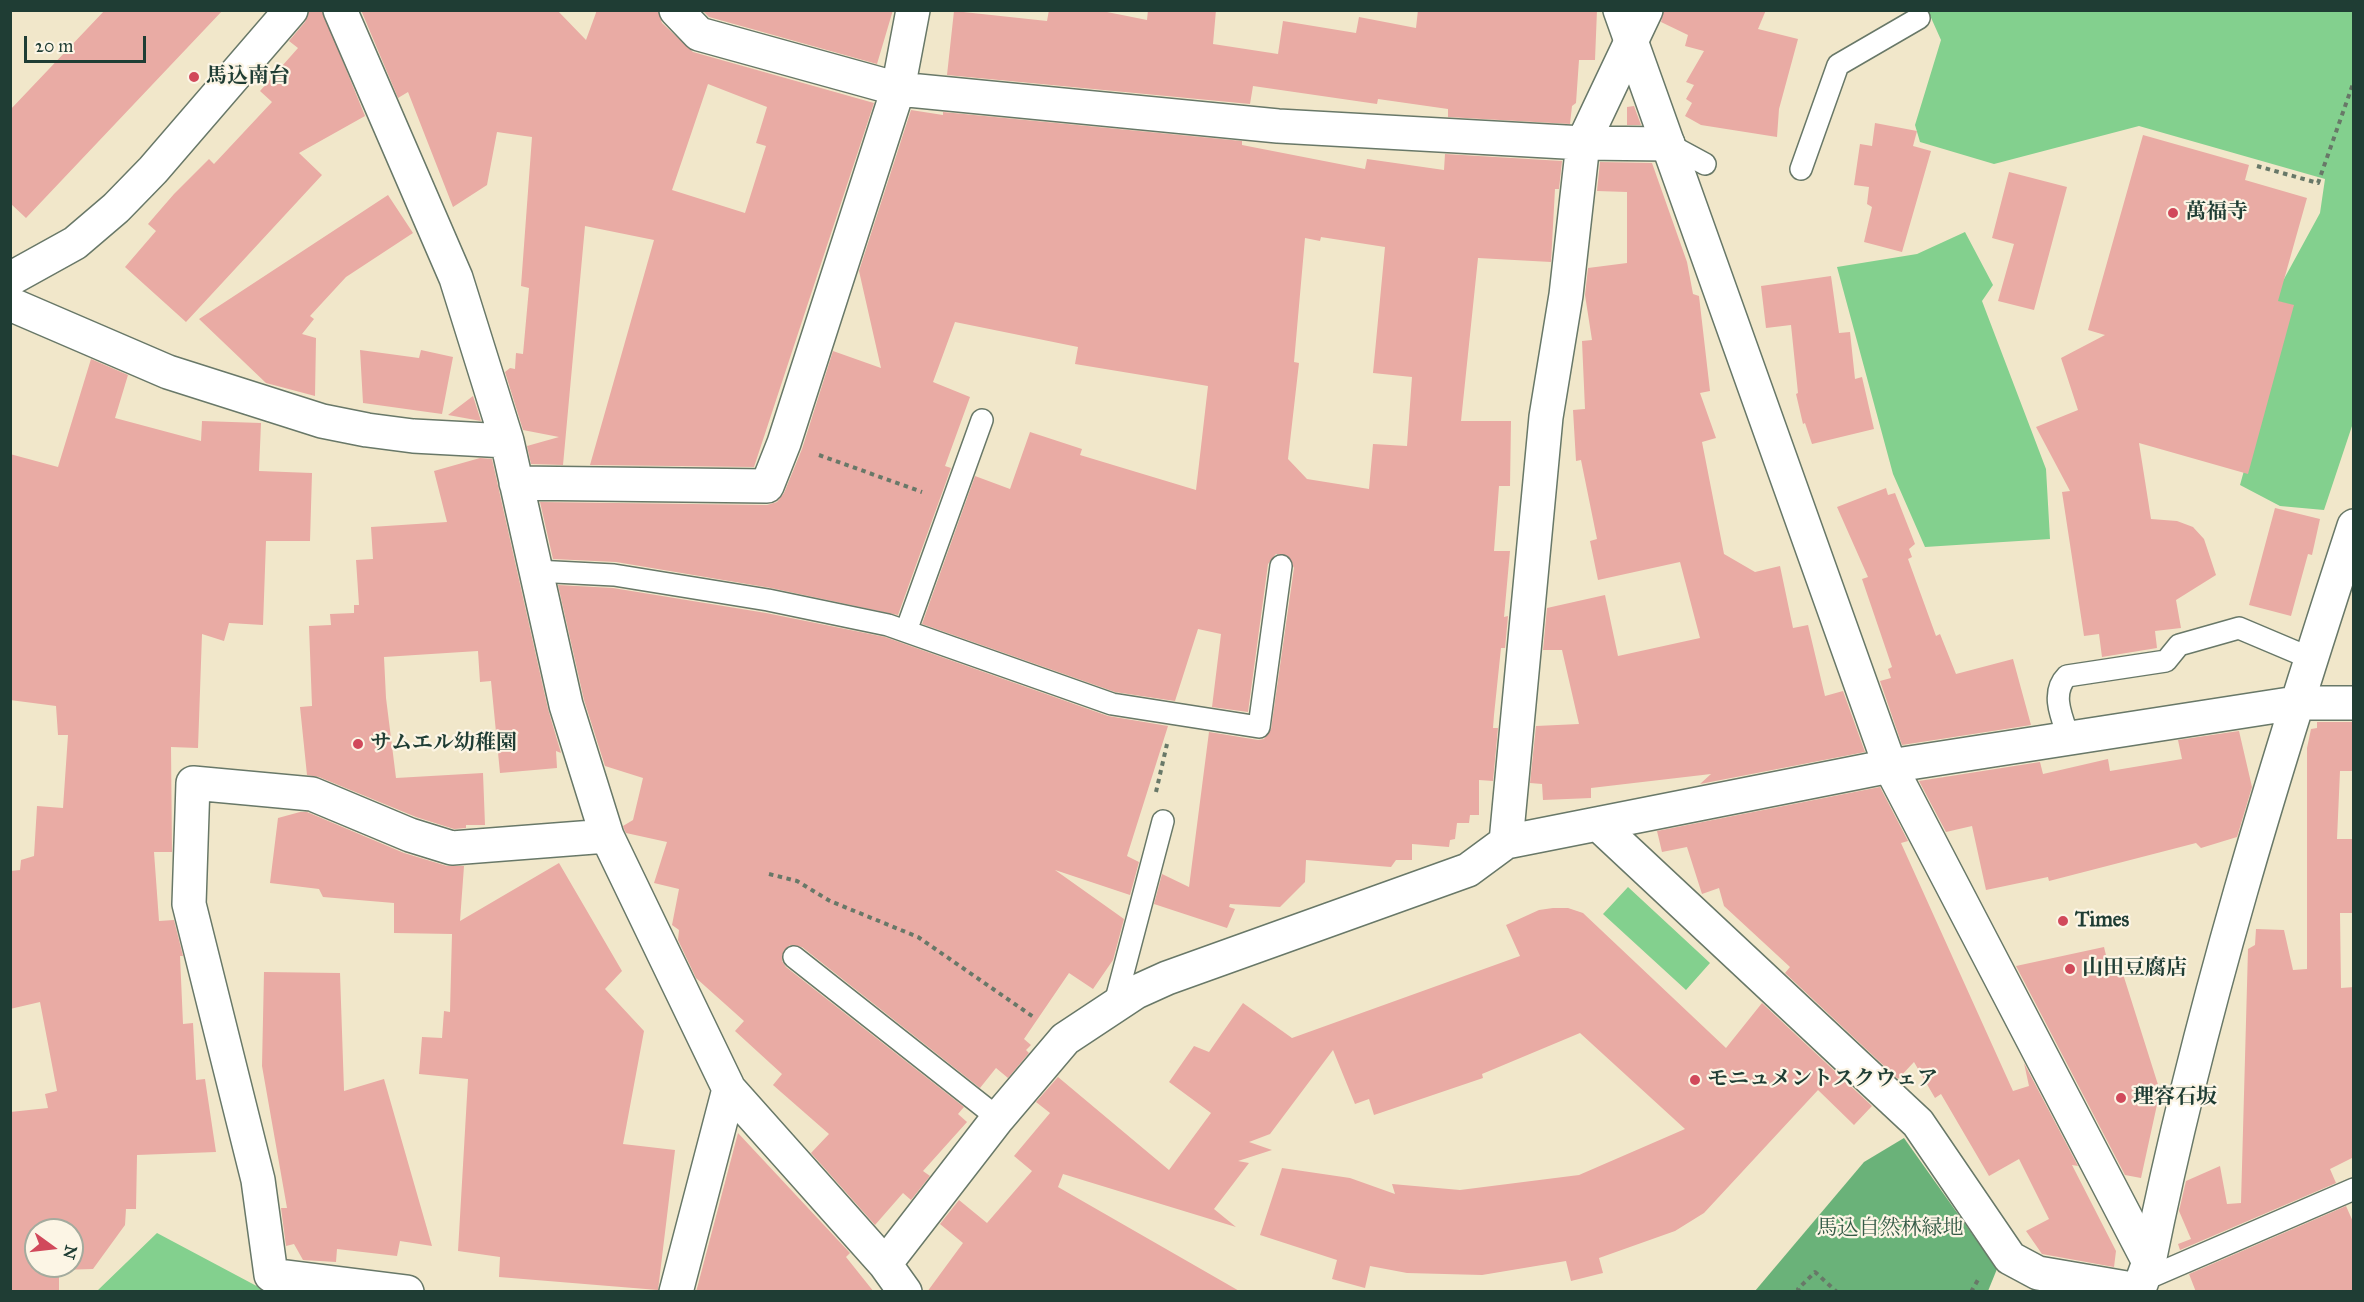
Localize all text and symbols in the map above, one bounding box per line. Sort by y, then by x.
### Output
scale bar [27,24,148,62]
text: 20 m [35,35,73,57]
place label: 馬込南台 [206,64,290,90]
marker: 馬込南台 [187,70,201,84]
place label: 萬福寺 [2185,200,2248,226]
marker: 萬福寺 [2166,206,2180,220]
place label: サムエル幼稚園 [370,731,517,757]
marker: サムエル幼稚園 [351,737,365,751]
place label: Times [2075,908,2129,934]
marker: Times [2056,914,2070,928]
place label: 山田豆腐店 [2082,956,2187,982]
marker: 山田豆腐店 [2063,962,2077,976]
place label: モニュメントスクウェア [1707,1067,1938,1093]
marker: モニュメントスクウェア [1688,1073,1702,1087]
place label: 理容石坂 [2133,1085,2217,1111]
marker: 理容石坂 [2114,1091,2128,1105]
park label: 馬込自然林緑地 [1817,1216,1963,1242]
north arrow [24,1218,84,1278]
text: N [59,1243,81,1261]

